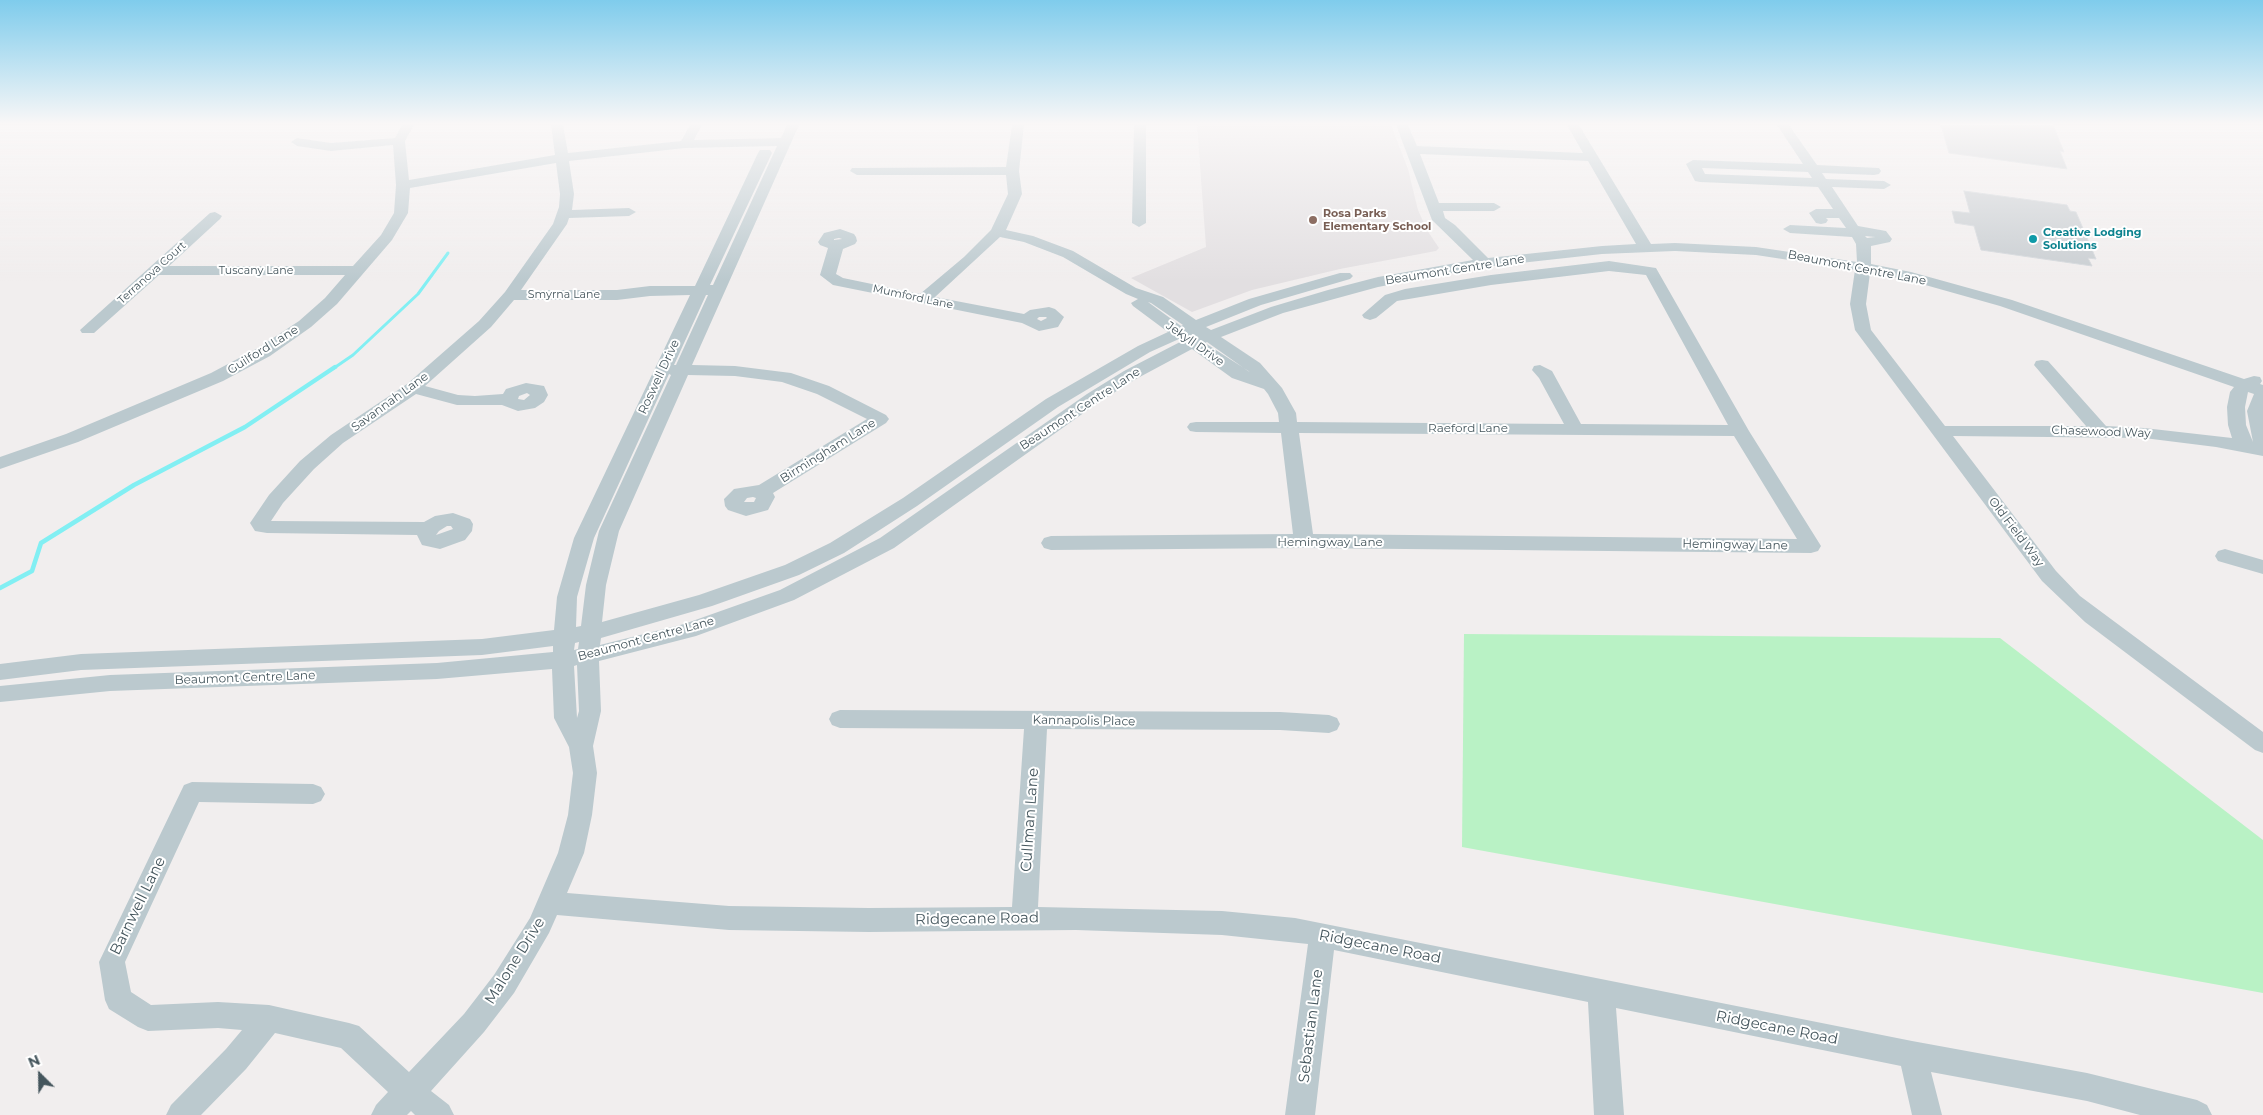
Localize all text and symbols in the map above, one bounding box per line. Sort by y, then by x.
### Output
place label: Rosa Parks Elementary School [1323,207,1431,233]
marker: Rosa Parks Elementary School [1307,214,1319,226]
place label: Creative Lodging Solutions [2043,226,2142,252]
marker: Creative Lodging Solutions [2027,233,2039,245]
street label: Terranova Court [115,239,189,307]
street label: Beaumont Centre Lane [1787,248,1927,288]
street label: Beaumont Centre Lane [1384,252,1526,288]
street label: Tuscany Lane [219,264,293,278]
street label: Mumford Lane [872,282,954,312]
street label: Smyrna Lane [528,288,600,302]
street label: Jekyll Drive [1163,319,1227,369]
street label: Guilford Lane [225,323,301,377]
street label: Roswell Drive [635,337,683,417]
street label: Beaumont Centre Lane [1017,365,1143,453]
street label: Savannah Lane [349,369,431,435]
street label: Birmingham Lane [778,416,878,486]
street label: Raeford Lane [1428,421,1508,435]
street label: Chasewood Way [2051,423,2151,441]
street label: Old Field Way [1985,494,2047,570]
street label: Hemingway Lane [1277,535,1383,549]
street label: Hemingway Lane [1682,537,1788,553]
street label: Beaumont Centre Lane [576,614,716,664]
street label: Beaumont Centre Lane [174,668,316,688]
street label: Kannapolis Place [1033,713,1135,729]
street label: Cullman Lane [1017,767,1043,873]
street label: Barnwell Lane [106,854,170,958]
street label: Ridgecane Road [915,909,1039,929]
street label: Malone Drive [481,914,549,1008]
street label: Ridgecane Road [1317,926,1443,968]
street label: Sebastian Lane [1295,968,1327,1084]
street label: Ridgecane Road [1714,1007,1840,1049]
north arrow [15,1050,65,1100]
text: N [25,1051,43,1072]

